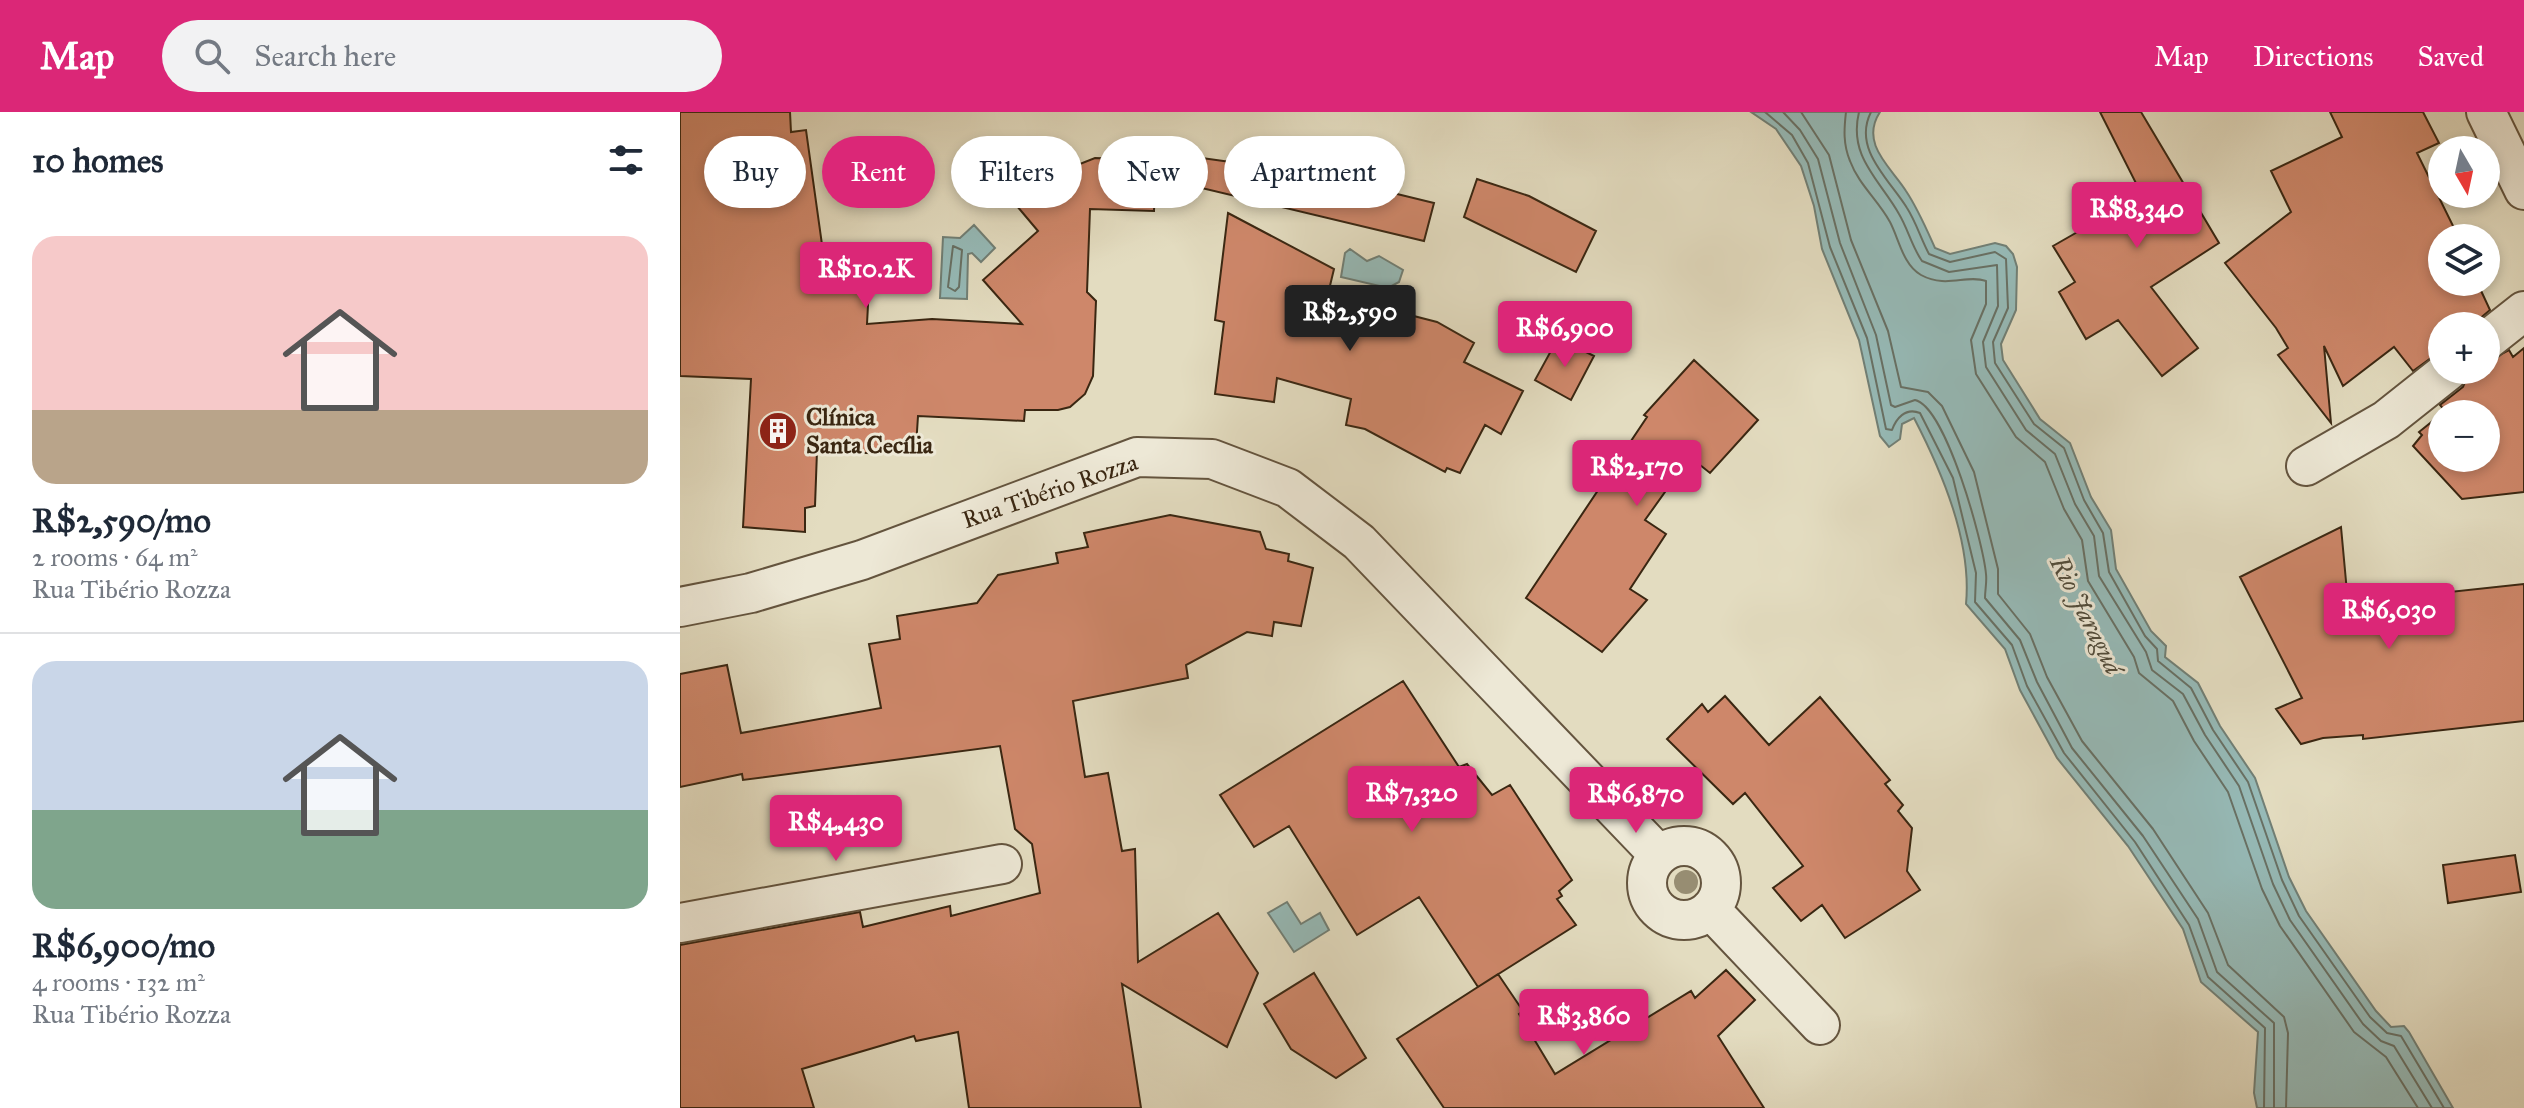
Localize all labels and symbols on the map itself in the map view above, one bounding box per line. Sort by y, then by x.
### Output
north arrow [2428,136,2500,208]
pin: R$8,340 [2063,182,2211,250]
pin: R$10.2K [792,242,940,310]
pin: R$2,590 [1276,285,1424,353]
pin: R$6,900 [1491,301,1639,369]
place label: Clínica Santa Cecília [806,402,934,460]
building icon: Clínica Santa Cecília [757,410,799,452]
pin: R$2,170 [1563,440,1711,508]
street label: Rua Tibério Rozza [958,447,1142,535]
water label: Rio Jaraguá [2043,550,2132,683]
pin: R$6,030 [2315,583,2463,651]
pin: R$7,320 [1338,766,1486,834]
pin: R$6,870 [1562,767,1710,835]
pin: R$4,430 [762,795,910,863]
pin: R$3,860 [1510,989,1658,1057]

